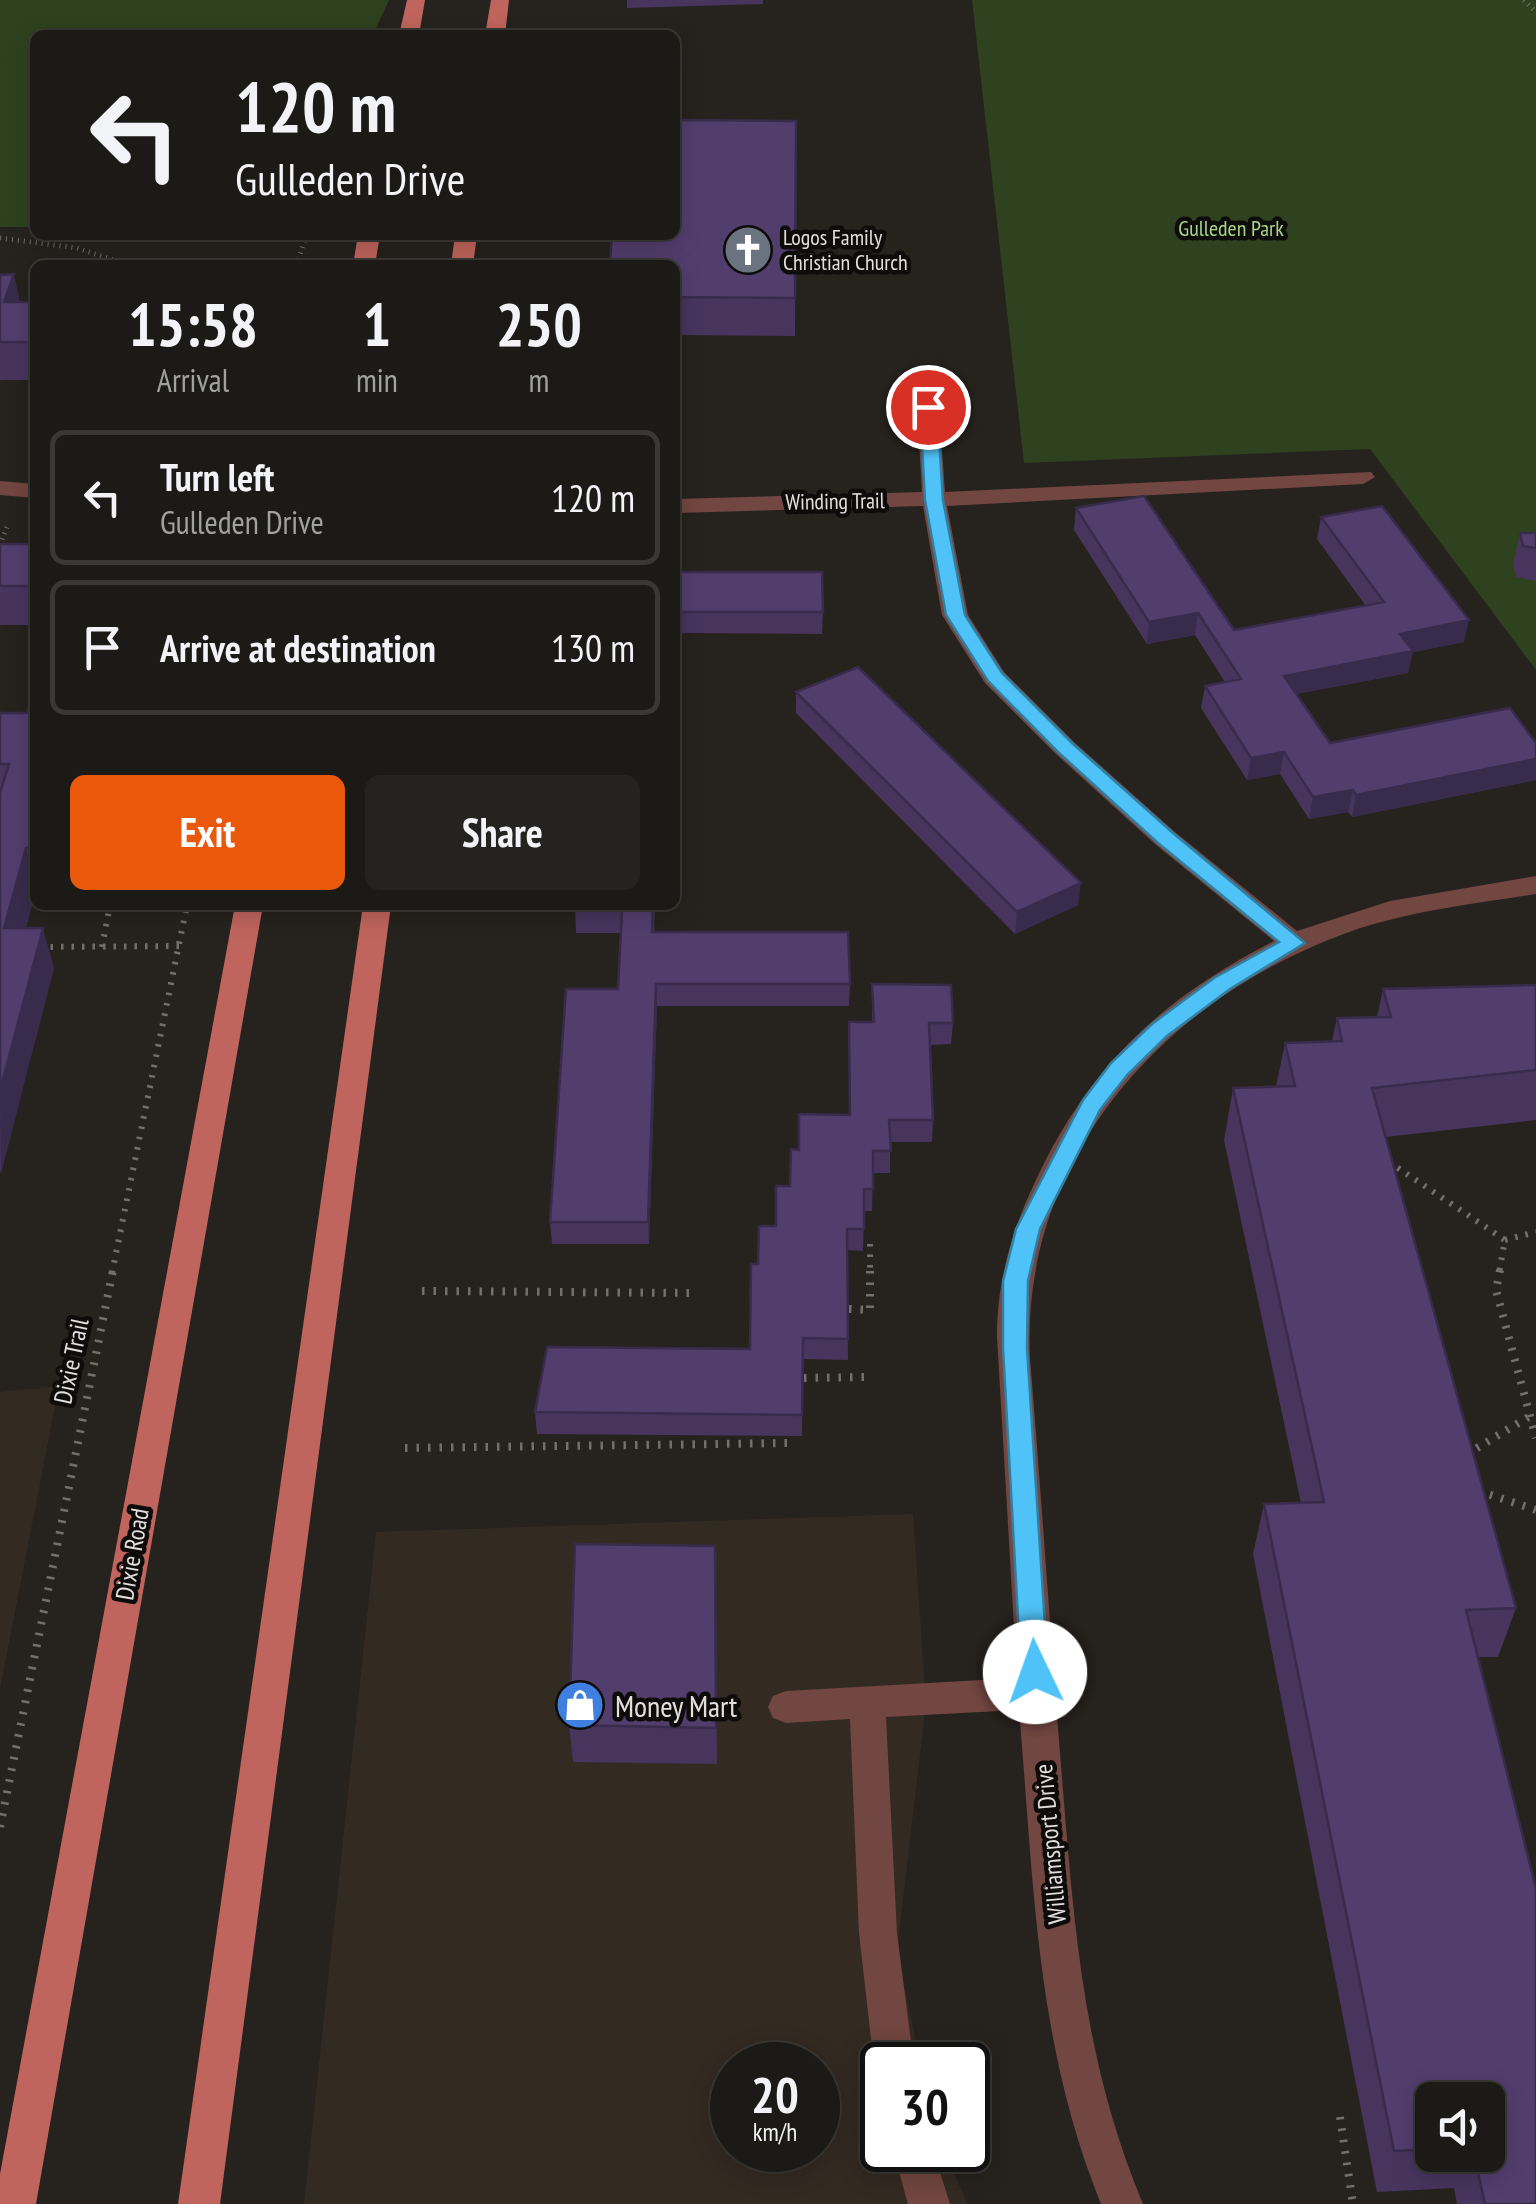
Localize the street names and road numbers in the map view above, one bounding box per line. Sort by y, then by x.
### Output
street label: Winding Trail [785,486,886,516]
street label: Dixie Trail [46,1315,96,1407]
street label: Dixie Road [108,1506,156,1602]
street label: Williamsport Drive [1027,1763,1073,1925]

